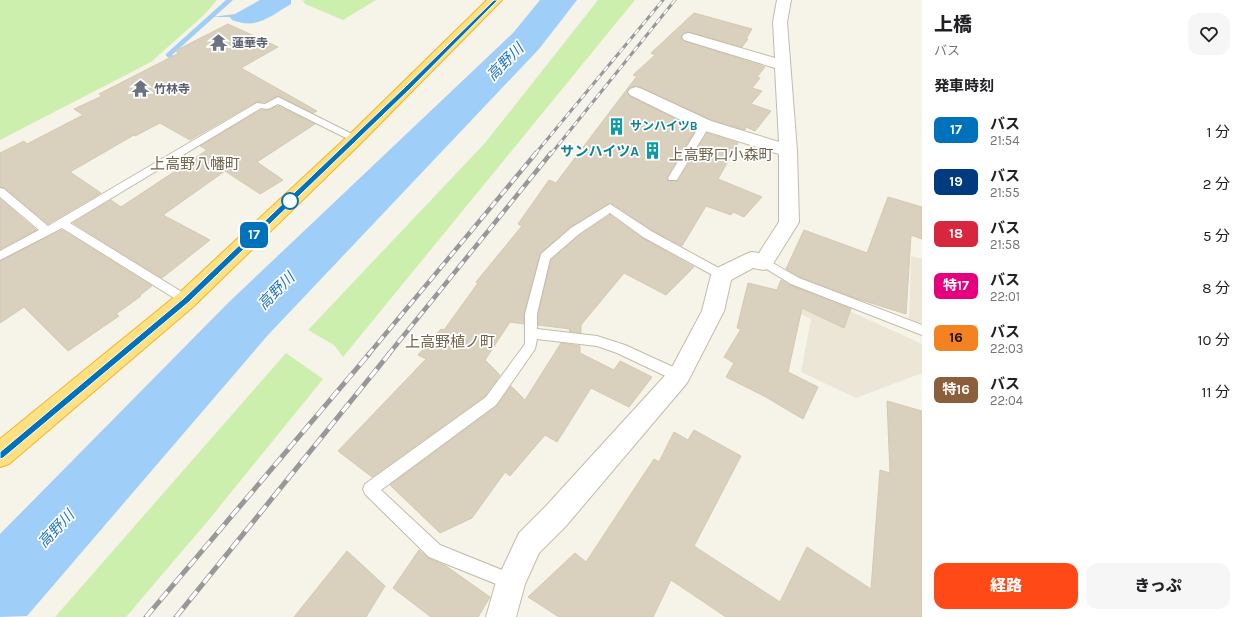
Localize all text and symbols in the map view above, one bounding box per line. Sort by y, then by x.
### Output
button: heart [1188,13,1230,55]
text: 上橋 [934,14,972,36]
temple icon: 蓮華寺 [209,33,229,53]
place label: 蓮華寺 [232,36,268,50]
water label: 高野川 [483,38,529,84]
text: バス [934,43,960,58]
text: 発車時刻 [934,77,994,95]
temple icon: 竹林寺 [131,79,151,99]
place label: 竹林寺 [154,82,190,96]
text: バス [990,115,1020,133]
building icon: サンハイツB [607,116,627,136]
place label: サンハイツB [630,119,698,133]
text: 17 [950,121,962,138]
text: 1 分 [1206,123,1230,141]
text: 21:54 [990,133,1019,148]
building icon: サンハイツA [642,141,662,161]
place label: サンハイツA [561,143,639,160]
district label: 上高野口小森町 [668,146,774,164]
district label: 上高野八幡町 [150,155,240,173]
text: バス [990,167,1020,185]
text: 19 [949,173,963,190]
text: 2 分 [1203,175,1230,193]
text: 21:55 [990,185,1020,200]
unlabelled marker [281,192,299,210]
text: バス [990,219,1020,237]
line badge: 17 [236,222,272,248]
text: 18 [949,225,963,242]
text: 17 [248,226,260,243]
text: 5 分 [1203,227,1230,245]
text: 21:58 [990,237,1020,252]
water label: 高野川 [254,267,300,313]
text: バス [990,271,1020,289]
text: 特17 [943,277,969,294]
text: 8 分 [1202,279,1230,297]
text: 22:01 [990,289,1020,304]
text: バス [990,323,1020,341]
text: 16 [949,329,963,346]
text: 10 分 [1198,331,1230,349]
district label: 上高野植ノ町 [405,333,495,351]
text: 22:03 [990,341,1023,356]
text: バス [990,375,1020,393]
text: 特16 [942,381,970,398]
text: 11 分 [1202,383,1230,401]
text: 22:04 [990,393,1023,408]
water label: 高野川 [34,505,79,552]
button: 経路 [934,563,1078,609]
button: きっぷ [1086,563,1230,609]

